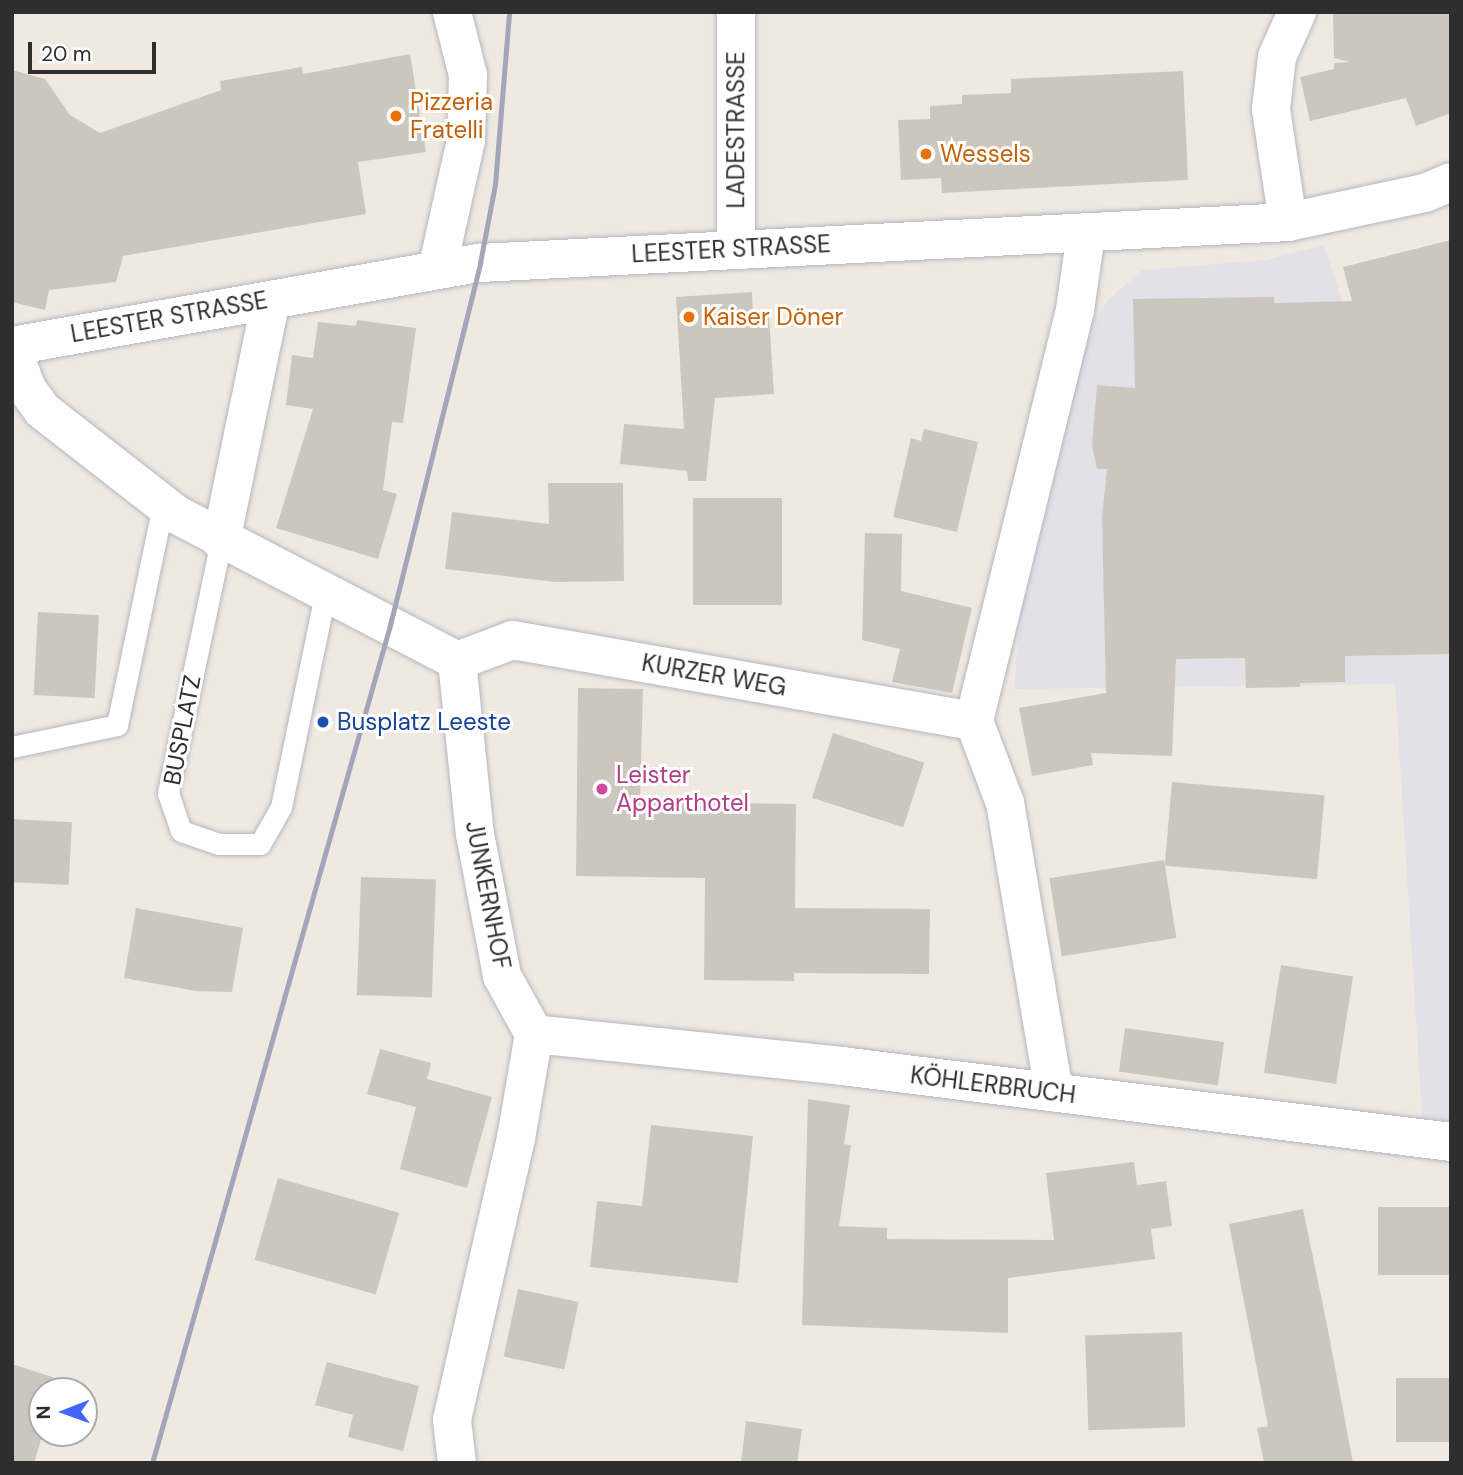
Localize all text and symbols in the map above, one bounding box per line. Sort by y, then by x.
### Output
scale bar [32,28,159,72]
text: 20 m [41,40,92,68]
street label: LADESTRASSE [722,51,750,209]
place label: Pizzeria Fratelli [410,88,493,144]
marker: Pizzeria Fratelli [388,108,404,124]
place label: Wessels [940,140,1031,168]
marker: Wessels [918,146,934,162]
street label: LEESTER STRASSE [631,229,831,269]
street label: LEESTER STRASSE [68,285,270,349]
place label: Kaiser Döner [703,303,843,331]
marker: Kaiser Döner [681,309,697,325]
street label: KURZER WEG [640,648,788,702]
street label: BUSPLATZ [157,673,207,787]
place label: Busplatz Leeste [337,708,511,736]
marker: Busplatz Leeste [315,714,331,730]
place label: Leister Apparthotel [616,761,749,817]
marker: Leister Apparthotel [594,781,610,797]
street label: JUNKERNHOF [460,818,516,972]
street label: KÖHLERBRUCH [909,1061,1077,1109]
north arrow [28,1377,98,1447]
text: N [31,1405,56,1419]

